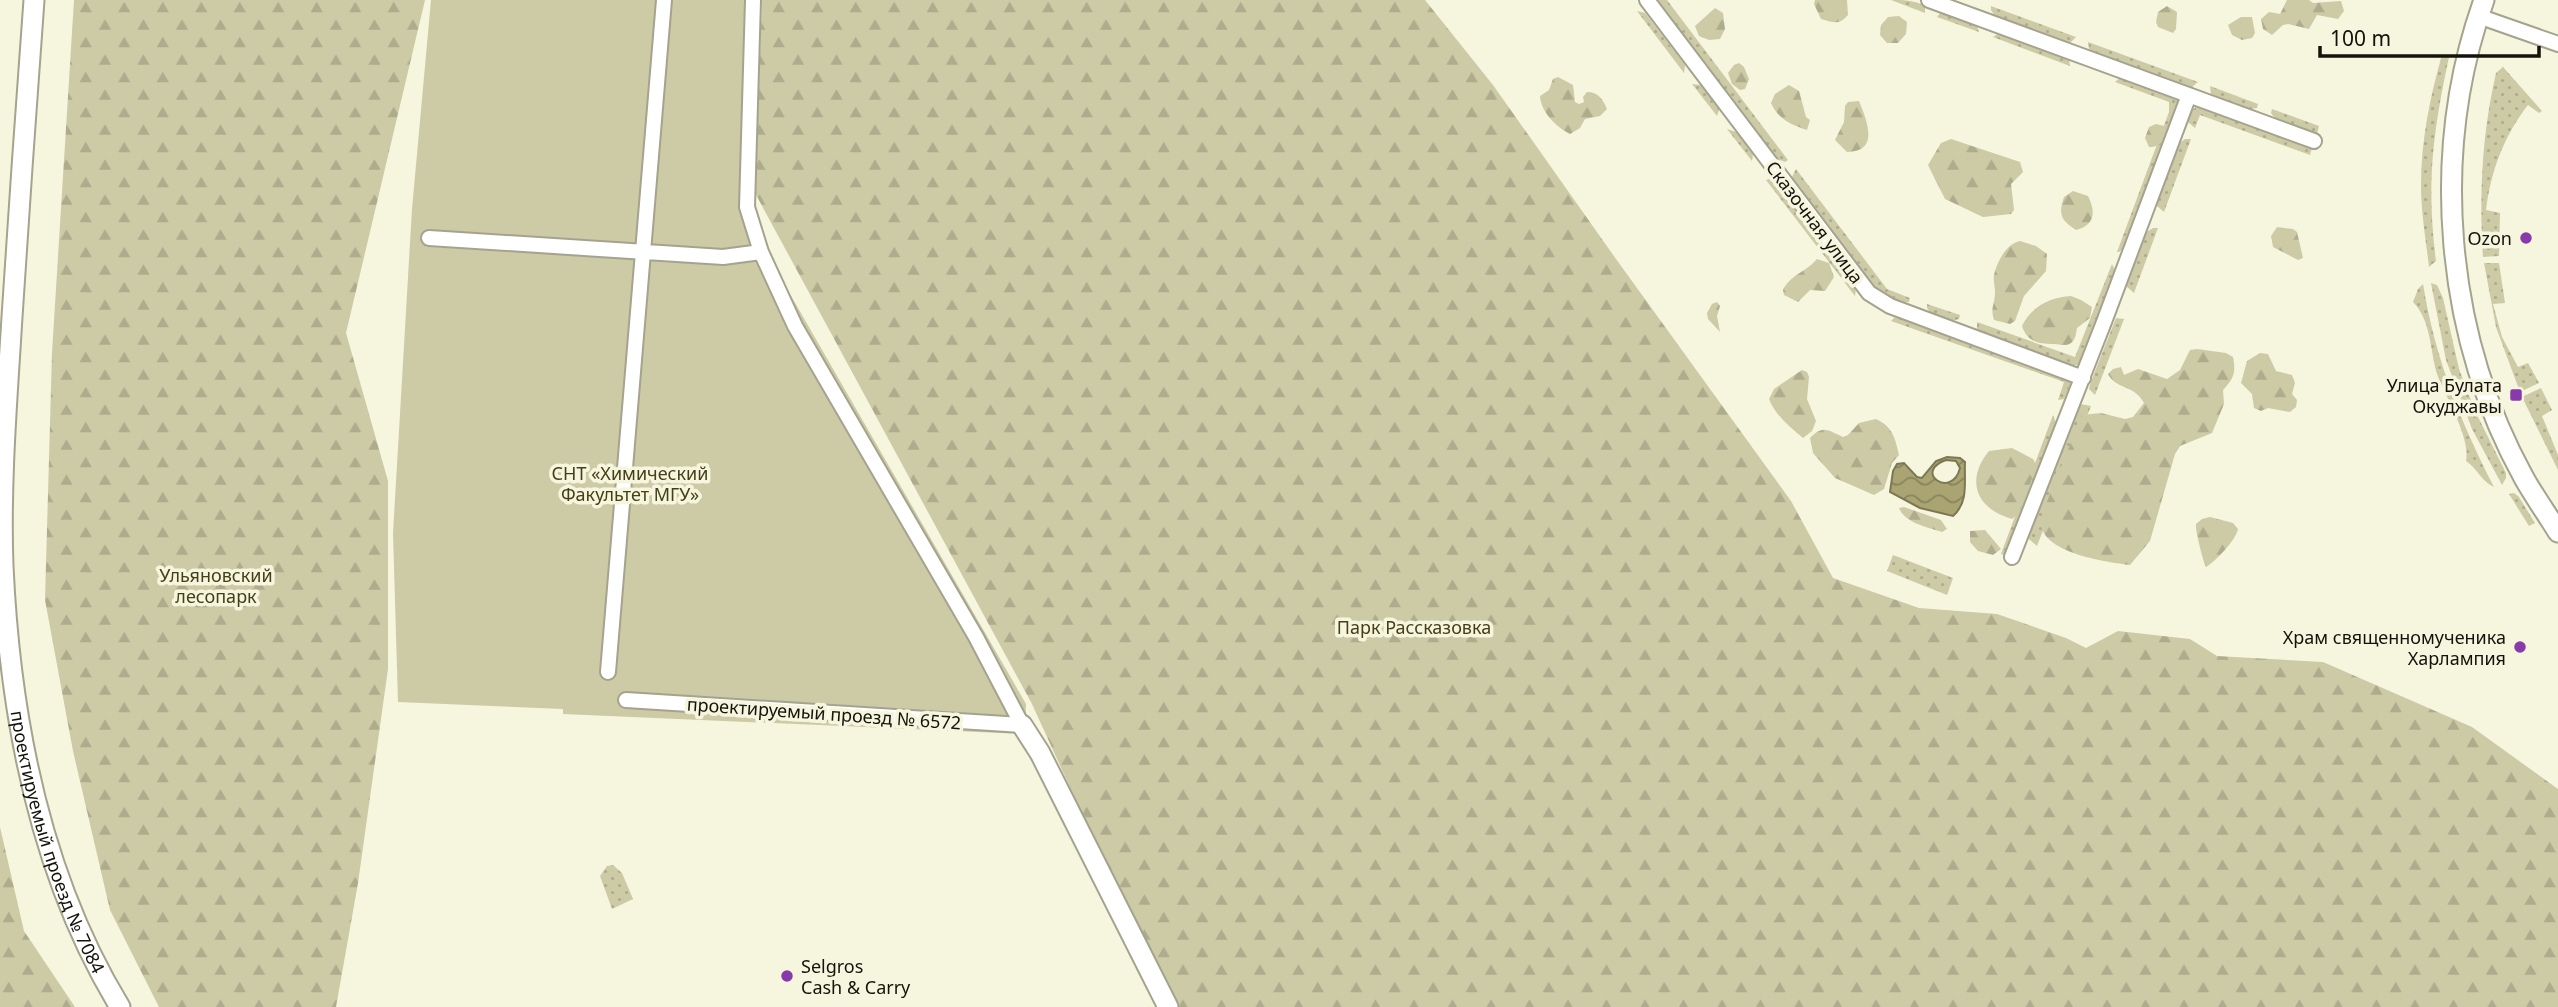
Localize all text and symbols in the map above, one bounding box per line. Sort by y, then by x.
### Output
scale bar [2320,14,2539,58]
text: 100 m [2330,24,2391,52]
street label: Сказочная улица [1761,156,1869,288]
place label: Ozon [2467,226,2512,250]
marker: Ozon [2518,230,2534,246]
place label: Улица Булата Окуджавы [2386,373,2502,418]
marker: Улица Булата Окуджавы [2508,387,2524,403]
park label: СНТ «Химический Факультет МГУ» [552,461,708,506]
park label: Ульяновский лесопарк [159,563,273,608]
park label: Парк Рассказовка [1337,615,1491,639]
place label: Храм священномученика Харлампия [2283,625,2506,670]
marker: Храм священномученика Харлампия [2512,639,2528,655]
street label: проектируемый проезд № 6572 [686,691,962,735]
street label: проектируемый проезд № 7084 [5,709,111,977]
place label: Selgros Cash & Carry [801,954,911,999]
marker: Selgros Cash & Carry [779,968,795,984]

